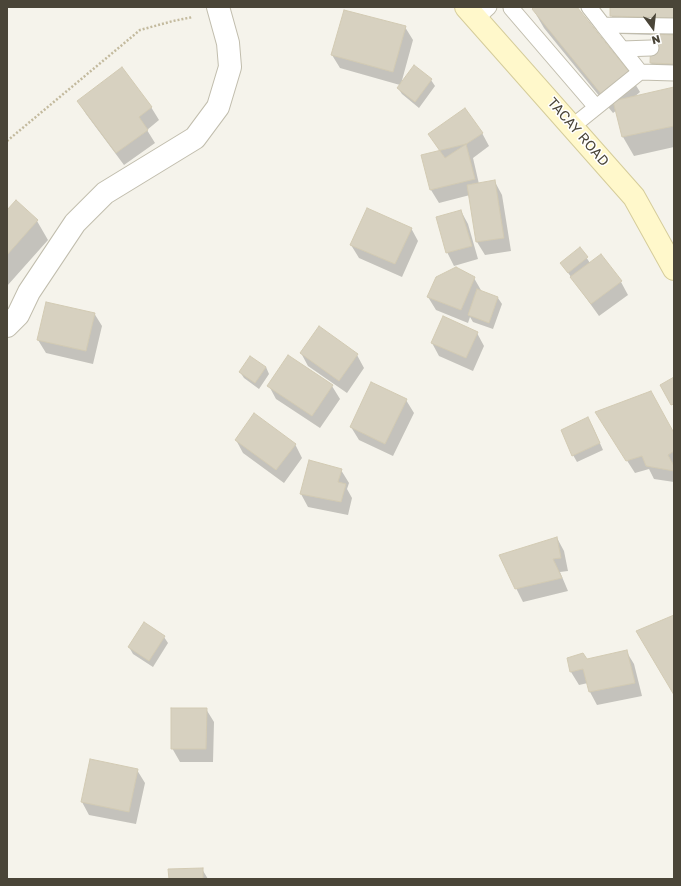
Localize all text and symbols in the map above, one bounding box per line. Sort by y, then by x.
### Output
north arrow [633,8,673,48]
text: N [651,33,662,47]
street label: TACAY ROAD [544,94,612,170]

